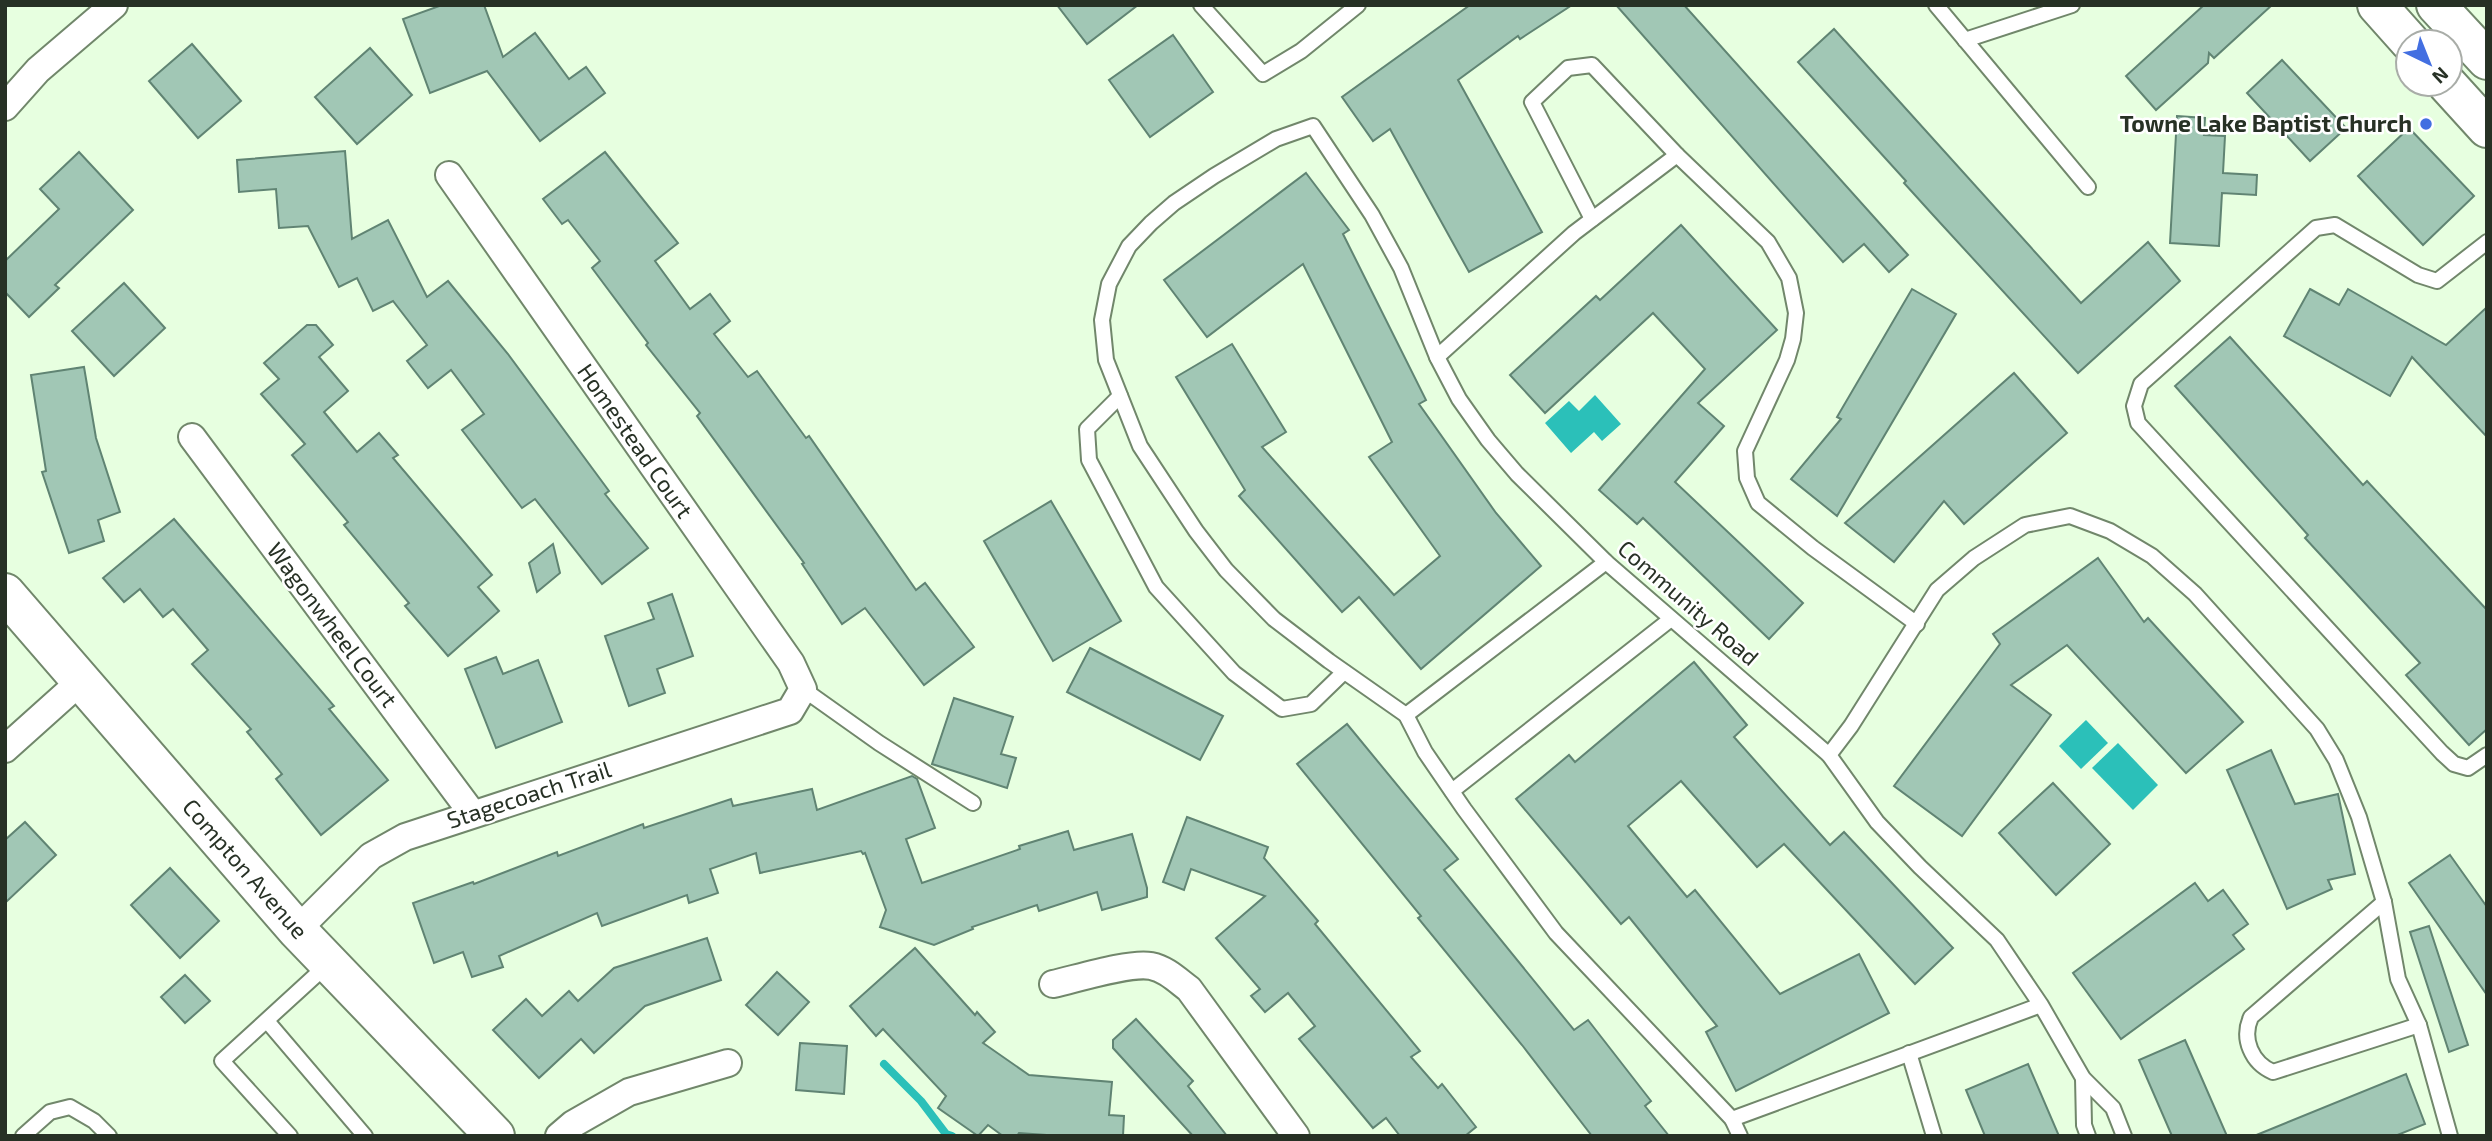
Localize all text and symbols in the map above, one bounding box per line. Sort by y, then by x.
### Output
north arrow [2394,28,2464,98]
text: N [2428,63,2454,89]
place label: Towne Lake Baptist Church [2120,109,2412,137]
marker: Towne Lake Baptist Church [2418,116,2434,132]
street label: Homestead Court [572,358,700,523]
street label: Community Road [1613,534,1765,671]
street label: Wagonwheel Court [262,537,404,712]
street label: Stagecoach Trail [443,754,614,834]
street label: Compton Avenue [177,793,314,944]

